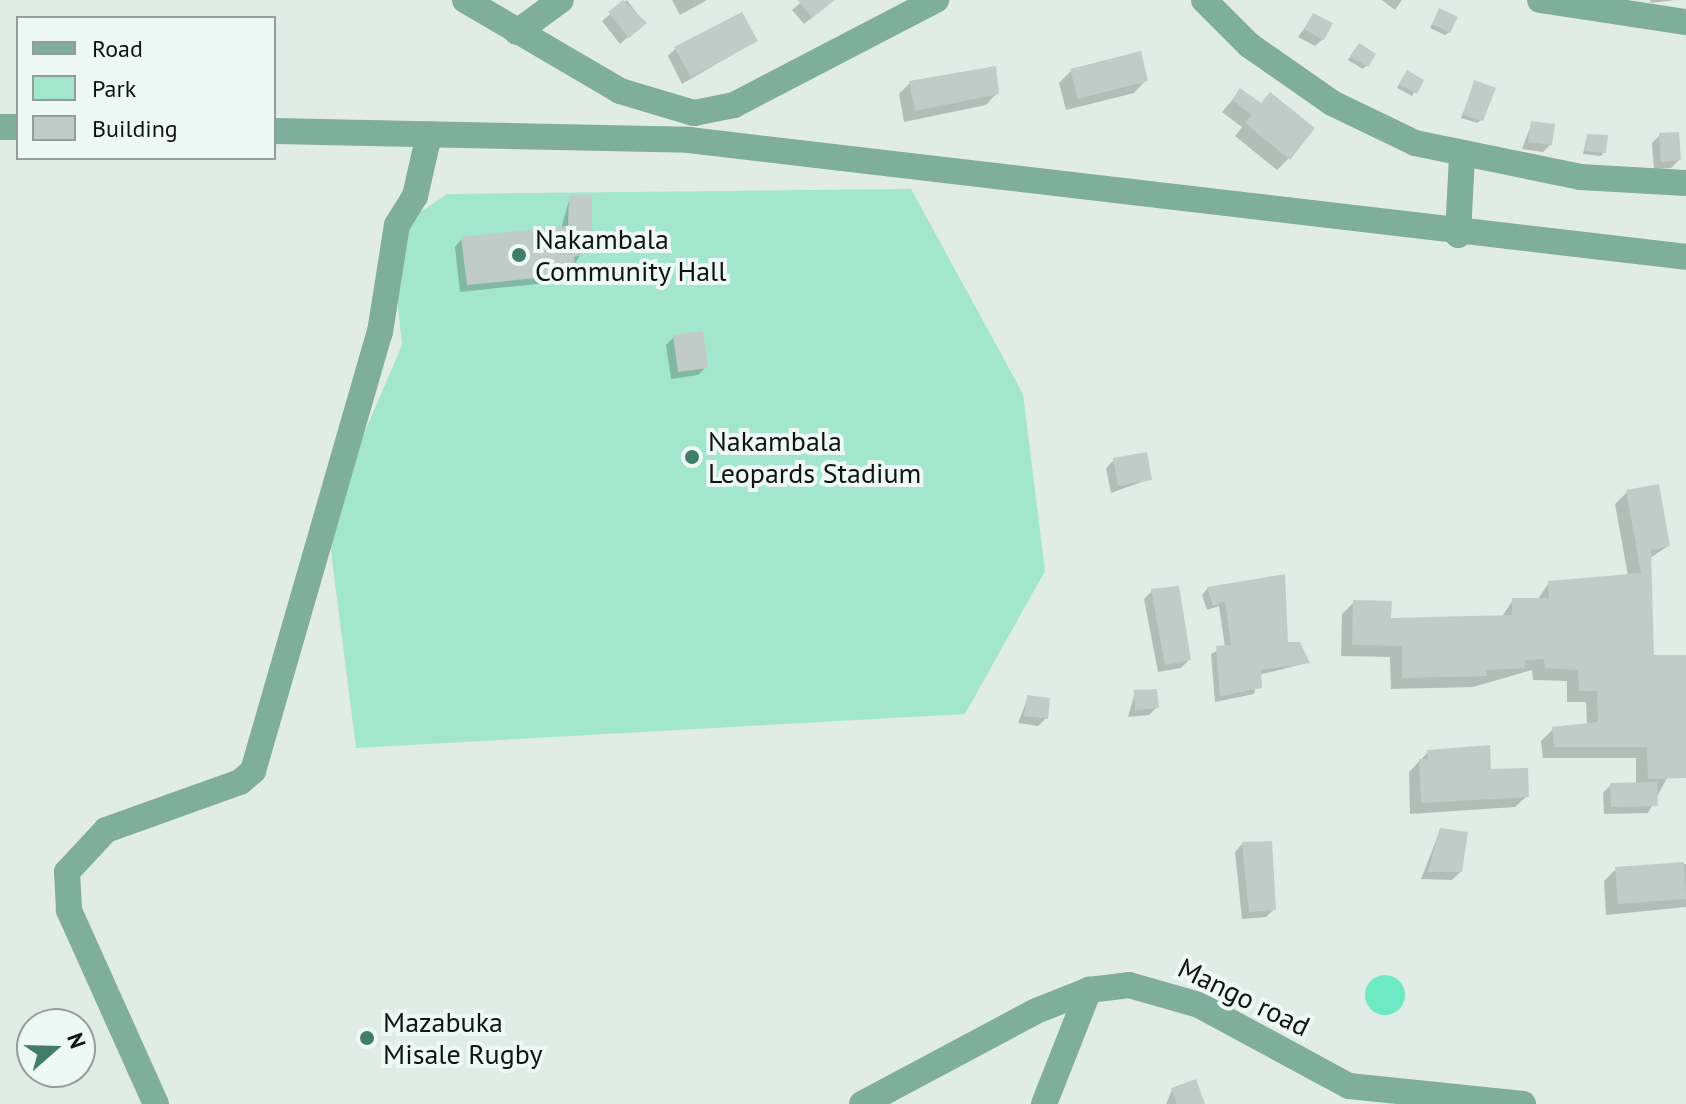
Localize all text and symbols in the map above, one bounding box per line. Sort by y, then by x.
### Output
legend [16,16,276,160]
text: Road [92,33,143,64]
text: Park [92,73,136,104]
text: Building [92,113,178,144]
place label: Nakambala Community Hall [535,222,727,288]
marker: Nakambala Community Hall [510,246,528,264]
place label: Nakambala Leopards Stadium [708,424,921,490]
marker: Nakambala Leopards Stadium [683,448,701,466]
street label: Mango road [1173,951,1315,1043]
place label: Mazabuka Misale Rugby [383,1005,543,1071]
north arrow [16,1008,96,1088]
text: N [61,1029,92,1052]
marker: Mazabuka Misale Rugby [358,1029,376,1047]

